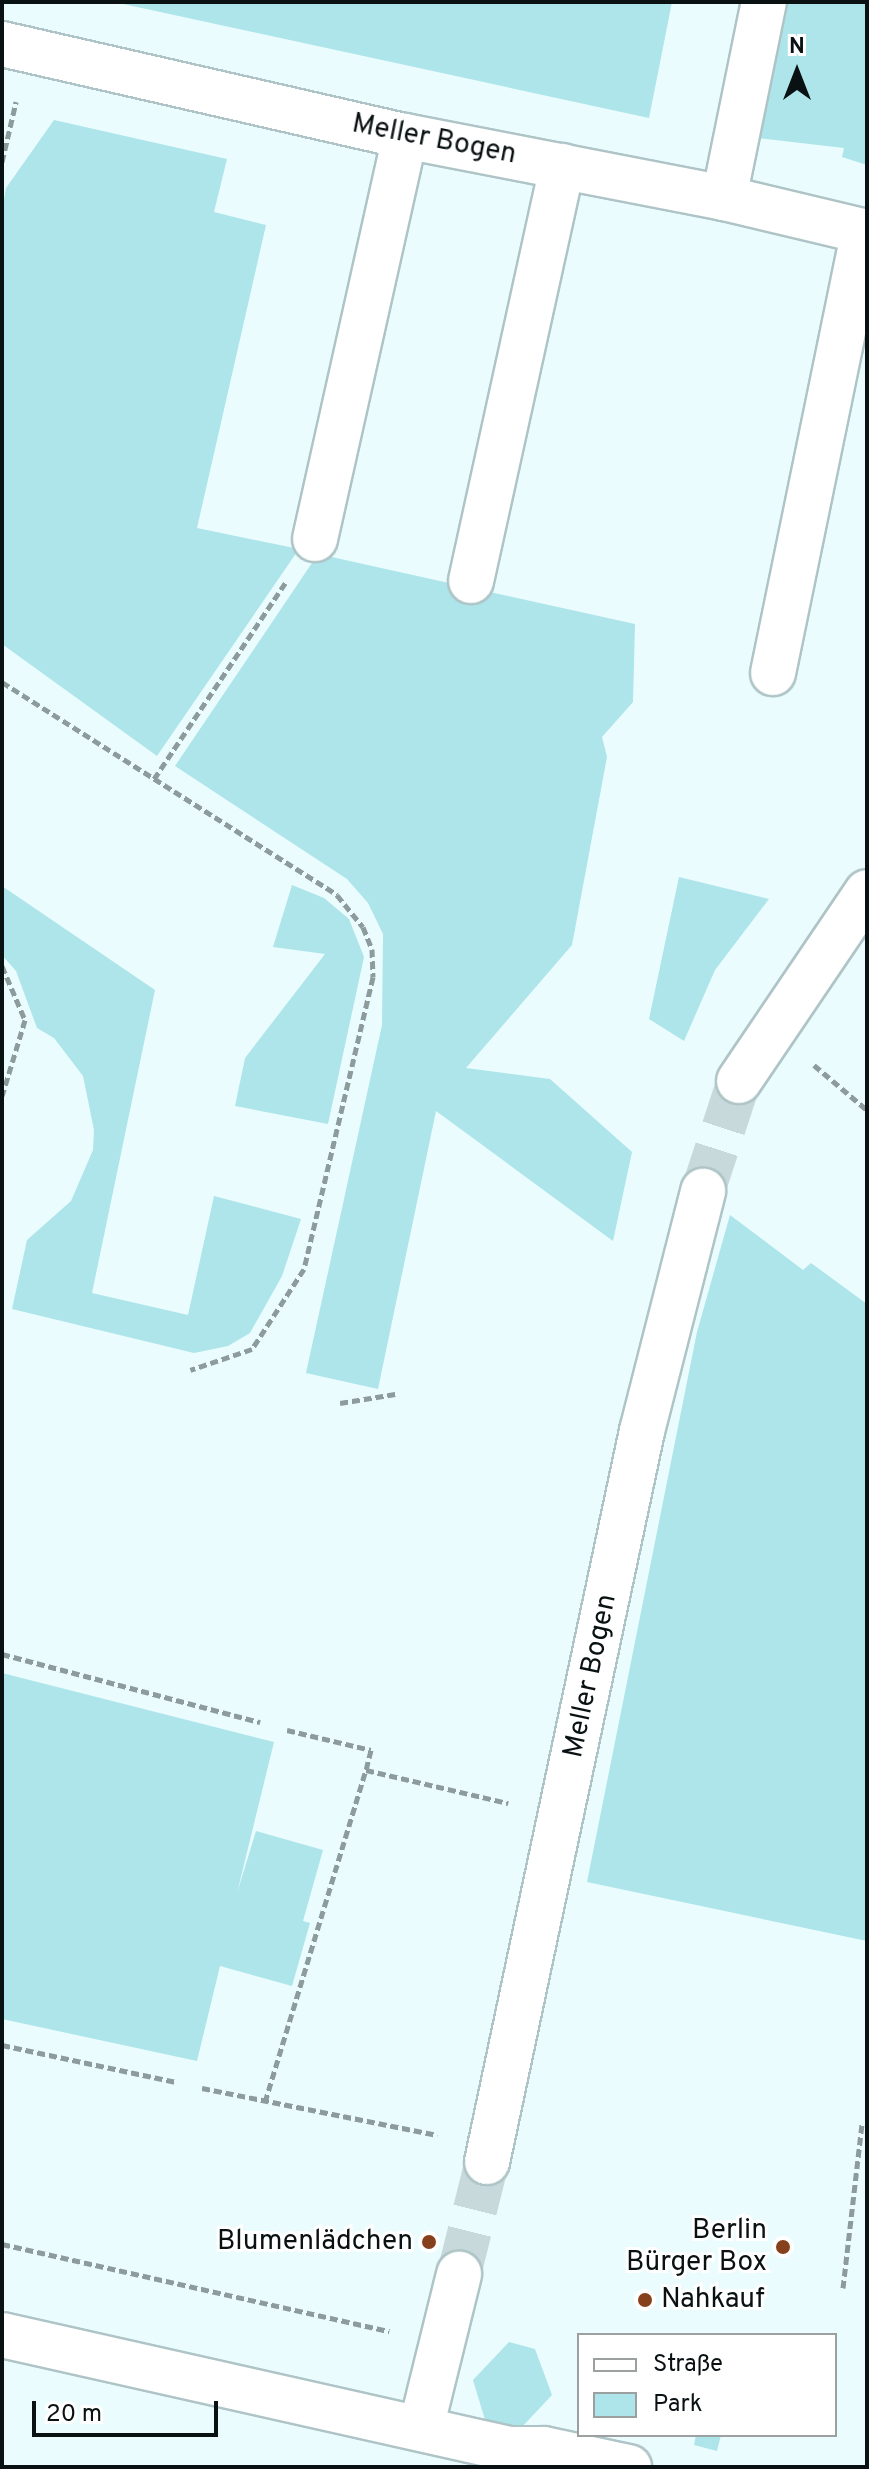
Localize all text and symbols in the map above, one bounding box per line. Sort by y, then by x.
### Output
north arrow [757,32,837,112]
text: N [789,34,805,61]
street label: Meller Bogen [349,108,519,172]
street label: Meller Bogen [557,1591,625,1761]
place label: Berlin Bürger Box [626,2214,767,2280]
place label: Blumenlädchen [217,2225,413,2259]
marker: Blumenlädchen [420,2233,438,2251]
marker: Berlin Bürger Box [774,2238,792,2256]
place label: Nahkauf [661,2283,764,2317]
marker: Nahkauf [636,2291,654,2309]
legend [577,2333,837,2437]
text: Straße [653,2350,723,2380]
scale bar [36,2385,222,2435]
text: Park [653,2390,703,2420]
text: 20 m [46,2400,102,2430]

